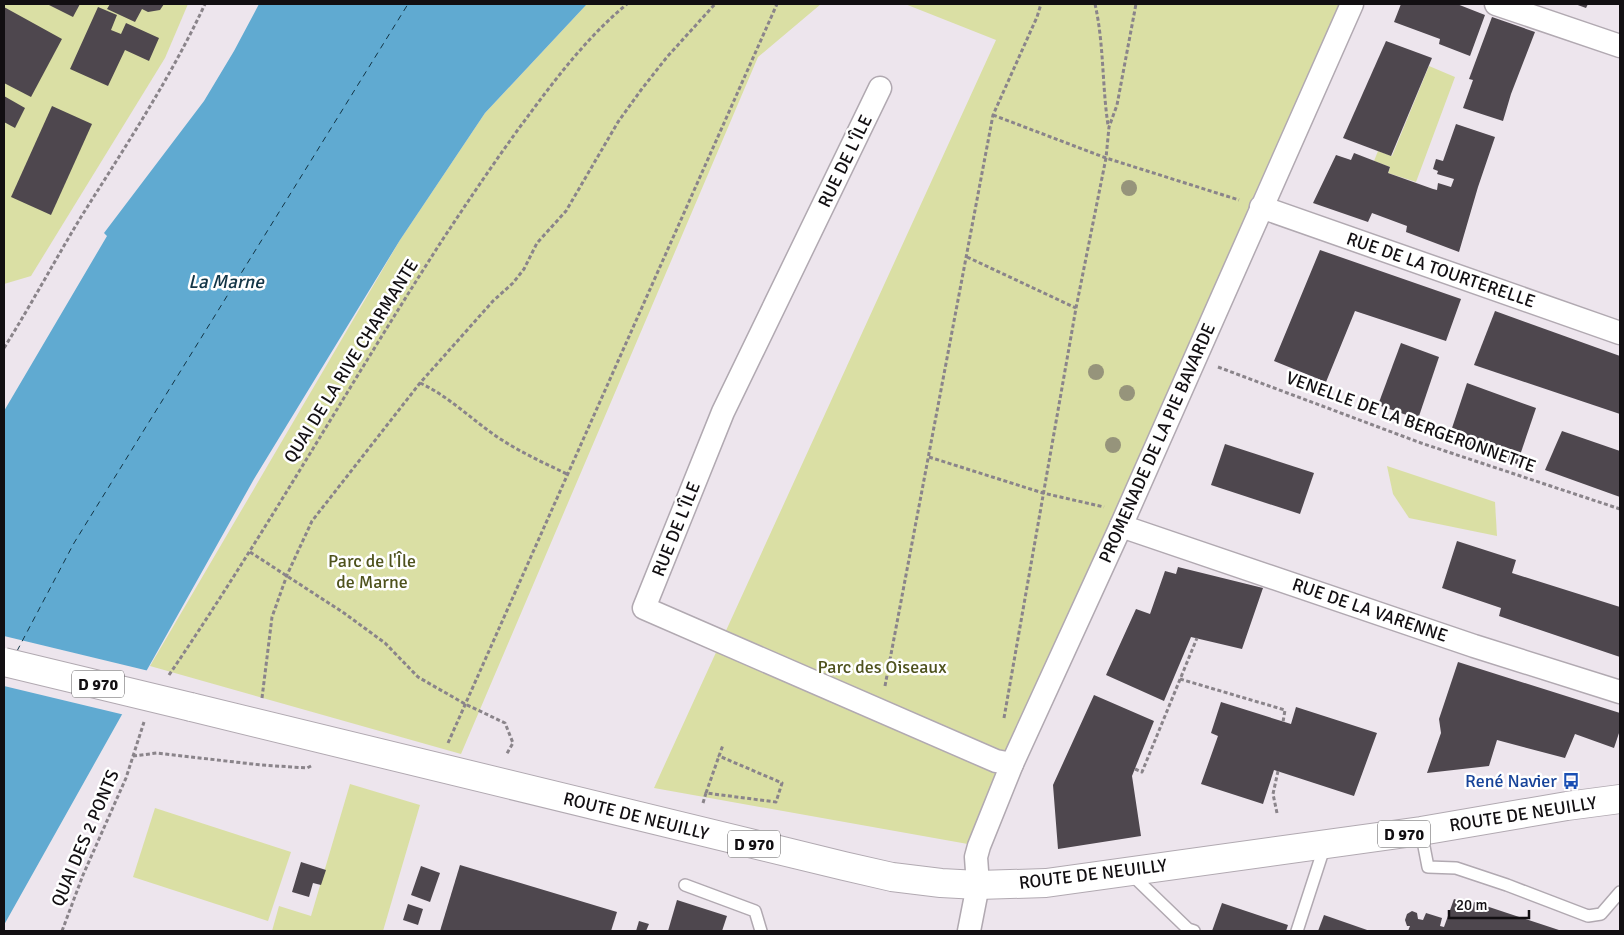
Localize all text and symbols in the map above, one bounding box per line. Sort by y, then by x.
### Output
street label: RUE DE L'ÎLE [813,111,877,211]
street label: RUE DE LA TOURTERELLE [1344,227,1538,313]
street label: QUAI DE LA RIVE CHARMANTE [279,255,423,467]
water label: La Marne [188,270,265,294]
street label: PROMENADE DE LA PIE BAVARDE [1094,320,1220,566]
street label: VENELLE DE LA BERGERONNETTE [1283,366,1539,478]
street label: RUE DE L'ÎLE [647,478,705,580]
park label: Parc de l'Île de Marne [328,550,416,593]
street label: RUE DE LA VARENNE [1289,573,1451,647]
park label: Parc des Oiseaux [818,656,947,678]
road number: D 970 [72,671,124,698]
street label: QUAI DES 2 PONTS [46,766,124,910]
place label: René Navier [1465,770,1557,792]
bus stop icon: René Navier [1561,771,1581,791]
street label: ROUTE DE NEUILLY [561,787,711,845]
street label: ROUTE DE NEUILLY [1448,791,1598,837]
road number: D 970 [1378,821,1430,848]
road number: D 970 [728,831,780,858]
street label: ROUTE DE NEUILLY [1018,854,1168,894]
scale bar [1449,888,1529,920]
text: 20 m [1456,896,1487,914]

